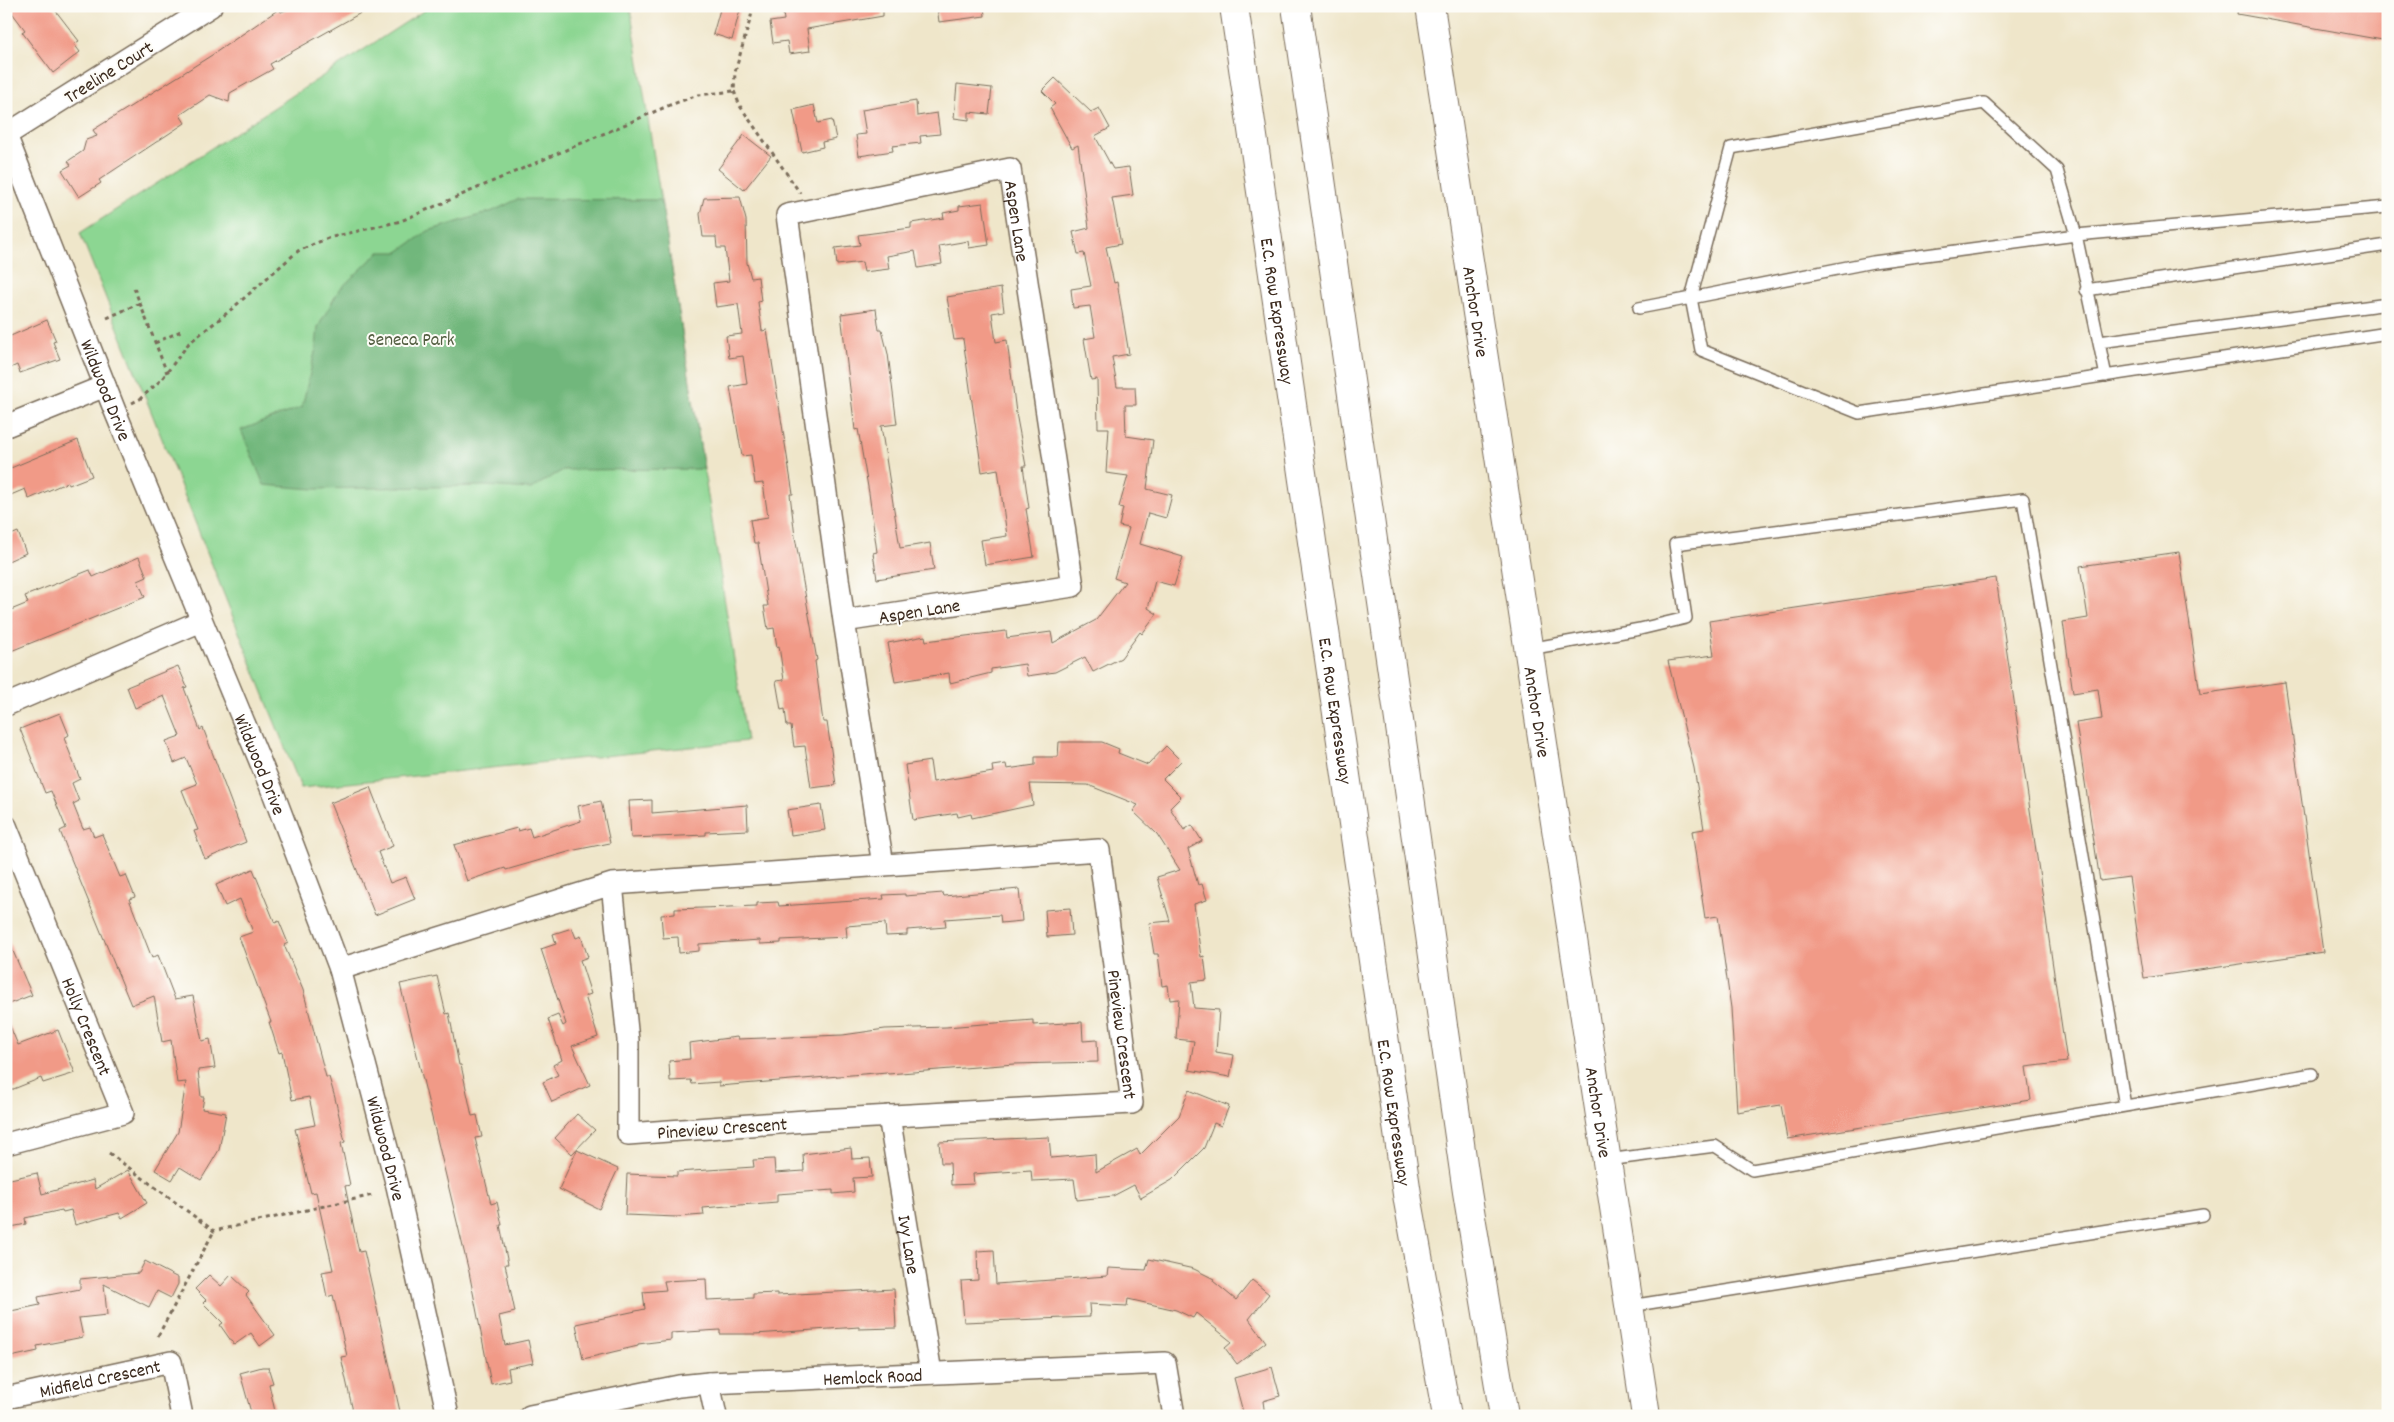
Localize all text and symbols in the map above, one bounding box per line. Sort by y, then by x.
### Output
street label: Treeline Court [60,36,160,112]
street label: Aspen Lane [995,178,1034,264]
street label: E.C. Row Expressway [1251,236,1299,387]
street label: Anchor Drive [1453,264,1494,360]
park label: Seneca Park [367,328,455,355]
street label: Wildwood Drive [71,336,136,446]
street label: Aspen Lane [877,594,962,633]
street label: E.C. Row Expressway [1309,636,1357,786]
street label: Anchor Drive [1514,665,1555,760]
street label: Wildwood Drive [225,711,290,820]
street label: Pineview Crescent [1098,968,1141,1101]
street label: Holly Crescent [52,974,116,1081]
street label: E.C. Row Expressway [1368,1038,1416,1188]
street label: Anchor Drive [1576,1065,1616,1160]
street label: Wildwood Drive [357,1094,410,1204]
street label: Pineview Crescent [656,1112,788,1148]
street label: Ivy Lane [888,1213,925,1277]
street label: Midfield Crescent [37,1355,164,1407]
street label: Hemlock Road [823,1364,923,1395]

